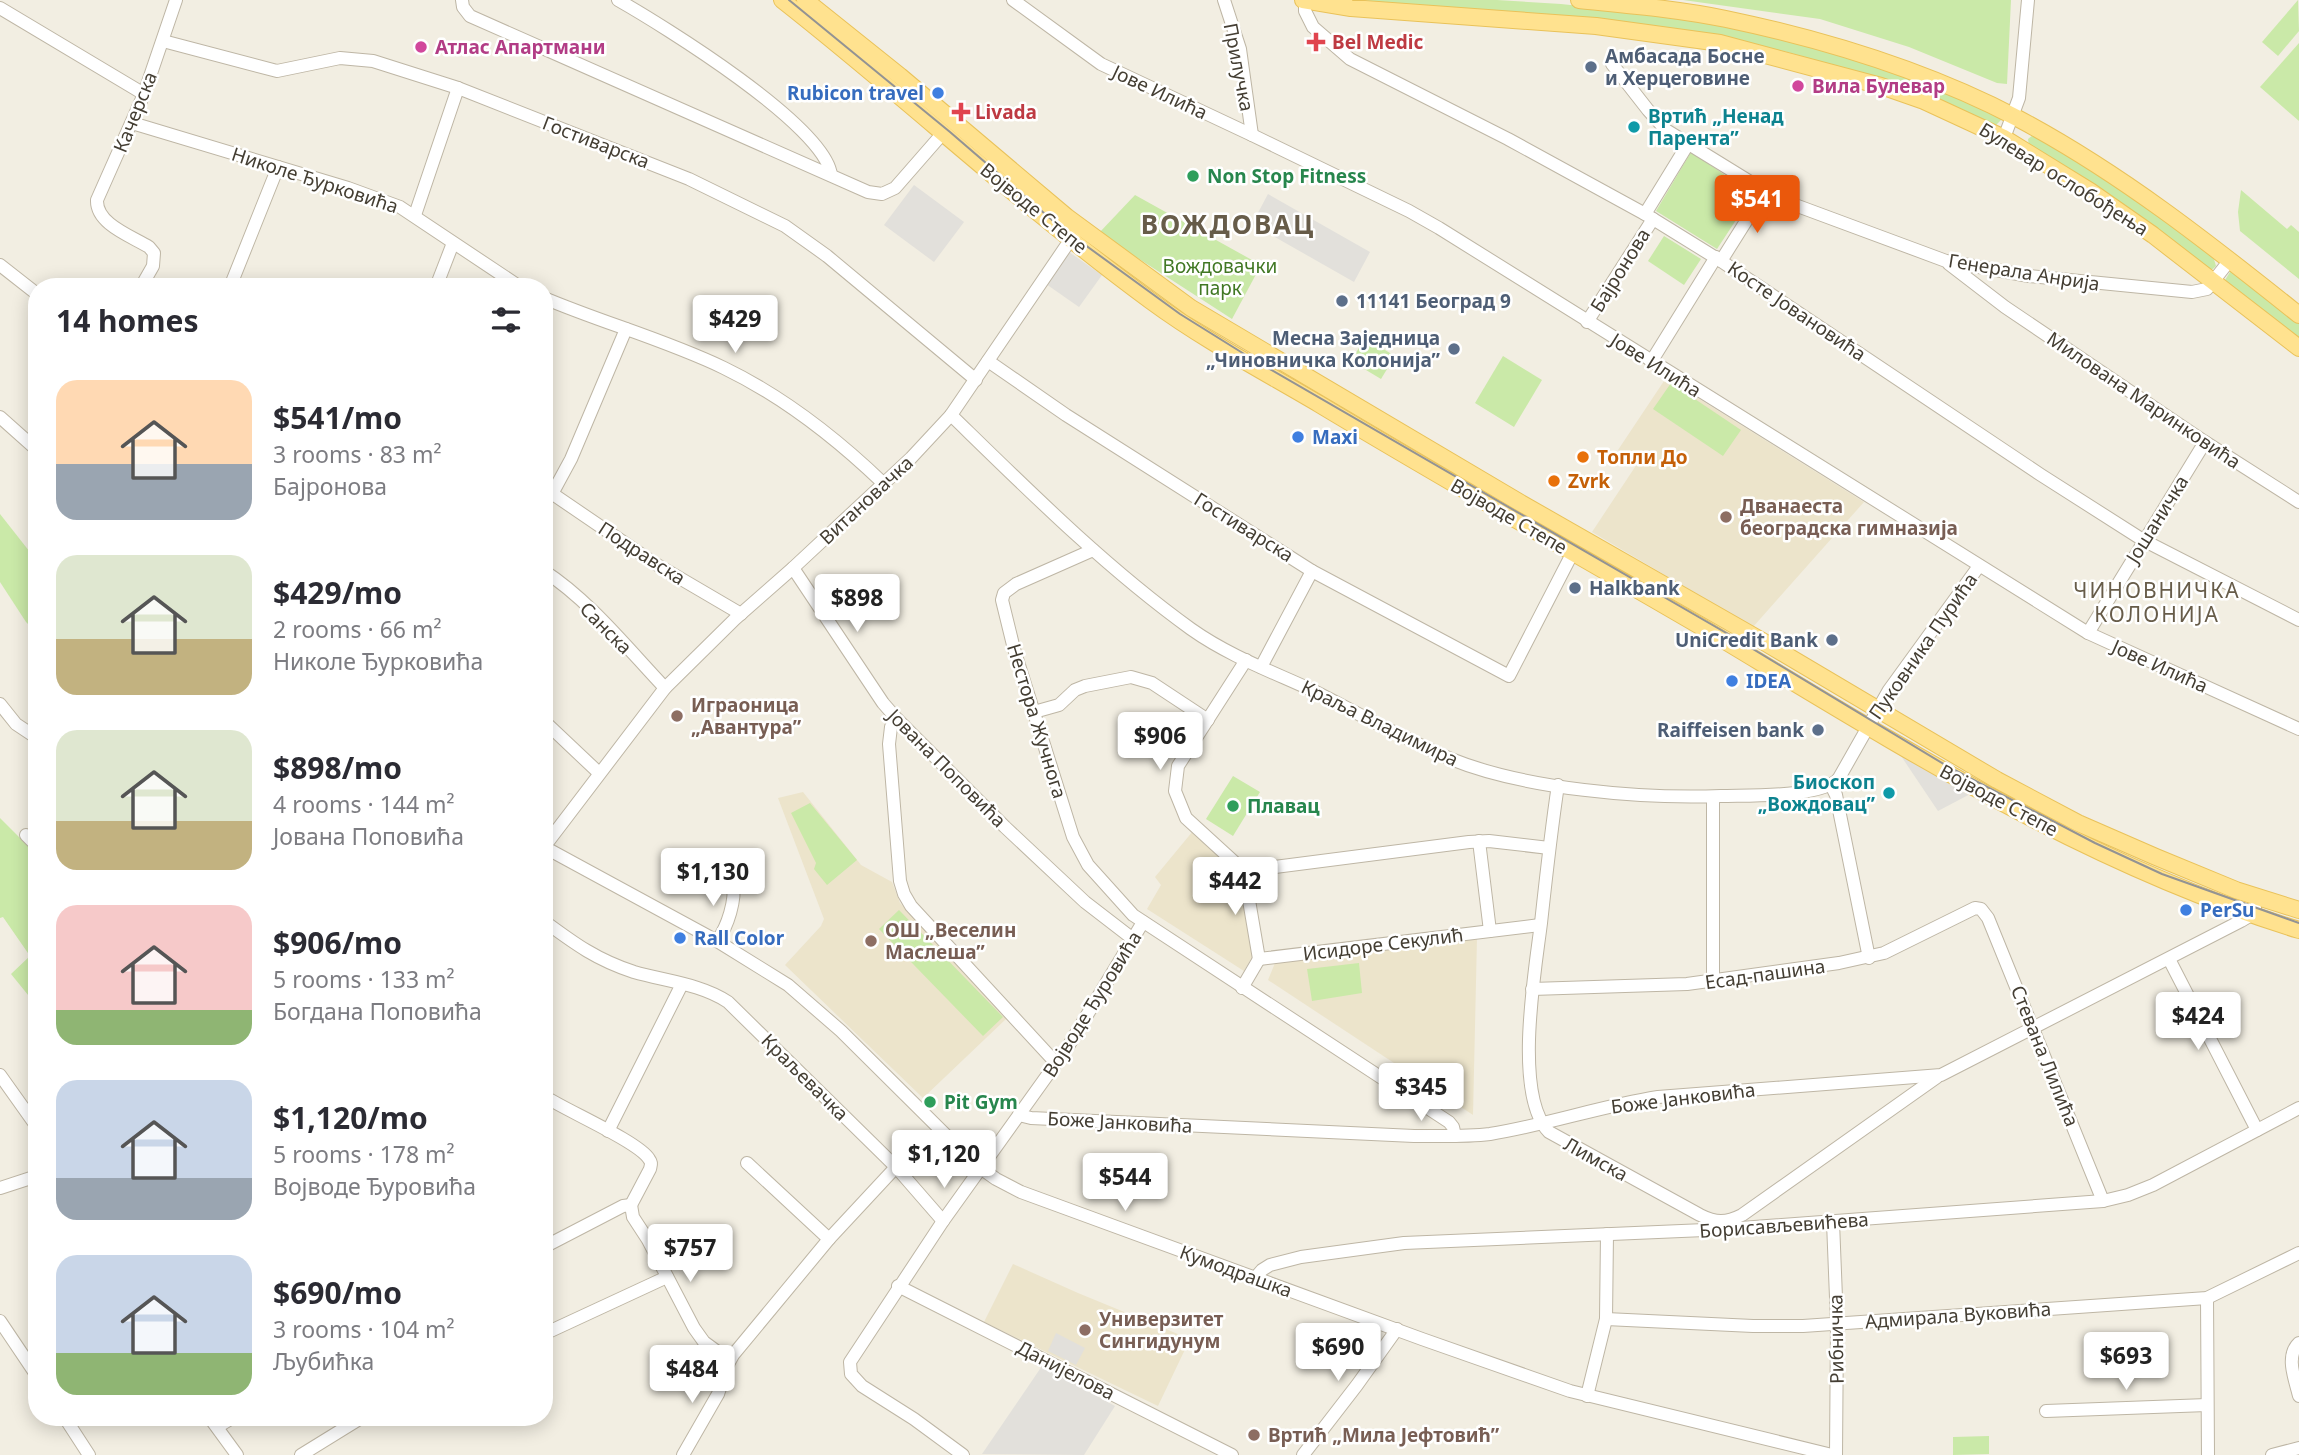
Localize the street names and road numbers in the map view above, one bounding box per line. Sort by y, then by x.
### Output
street label: Прилучка [1218,21,1260,113]
street label: Јове Илића [1106,58,1212,125]
street label: Качерска [107,68,163,156]
street label: Гостиварска [539,110,653,174]
street label: Булевар ослобођења [1974,116,2154,242]
street label: Николе Ђурковића [228,141,402,219]
street label: Војводе Степе [975,157,1093,259]
street label: Бајронова [1584,223,1656,317]
street label: Генерала Анрија [1946,247,2102,297]
street label: Косте Јовановића [1723,255,1871,367]
street label: Милована Маринковића [2042,325,2246,475]
street label: Јове Илића [1604,326,1706,403]
street label: Витановачка [814,450,918,550]
street label: Јошаничка [2119,470,2194,570]
street label: Војводе Степе [1446,472,1572,560]
street label: Гостиварска [1189,486,1299,568]
street label: Подравска [593,515,691,591]
street label: Пуковника Пурића [1863,568,1983,724]
street label: Санска [574,596,638,660]
street label: Јове Илића [2106,633,2212,699]
street label: Нестора Жучнога [1001,640,1073,802]
street label: Краља Владимира [1297,674,1463,772]
street label: Јована Поповића [881,702,1012,833]
street label: Војводе Степе [1935,758,2063,842]
street label: Исидоре Секулић [1301,921,1465,967]
street label: Војводе Ђуровића [1037,926,1147,1082]
street label: Есад-пашина [1703,953,1827,995]
street label: Стевана Лилића [2005,982,2085,1130]
street label: Краљевачка [756,1028,854,1126]
street label: Боже Јанковића [1609,1076,1757,1120]
street label: Боже Јанковића [1047,1105,1193,1139]
street label: Лимска [1559,1131,1633,1187]
street label: Борисављевићева [1698,1206,1870,1244]
street label: Кумодрашка [1176,1239,1296,1303]
street label: Рибничка [1822,1294,1850,1384]
street label: Адмирала Вуковића [1864,1296,2052,1334]
street label: Данијелова [1012,1334,1120,1406]

